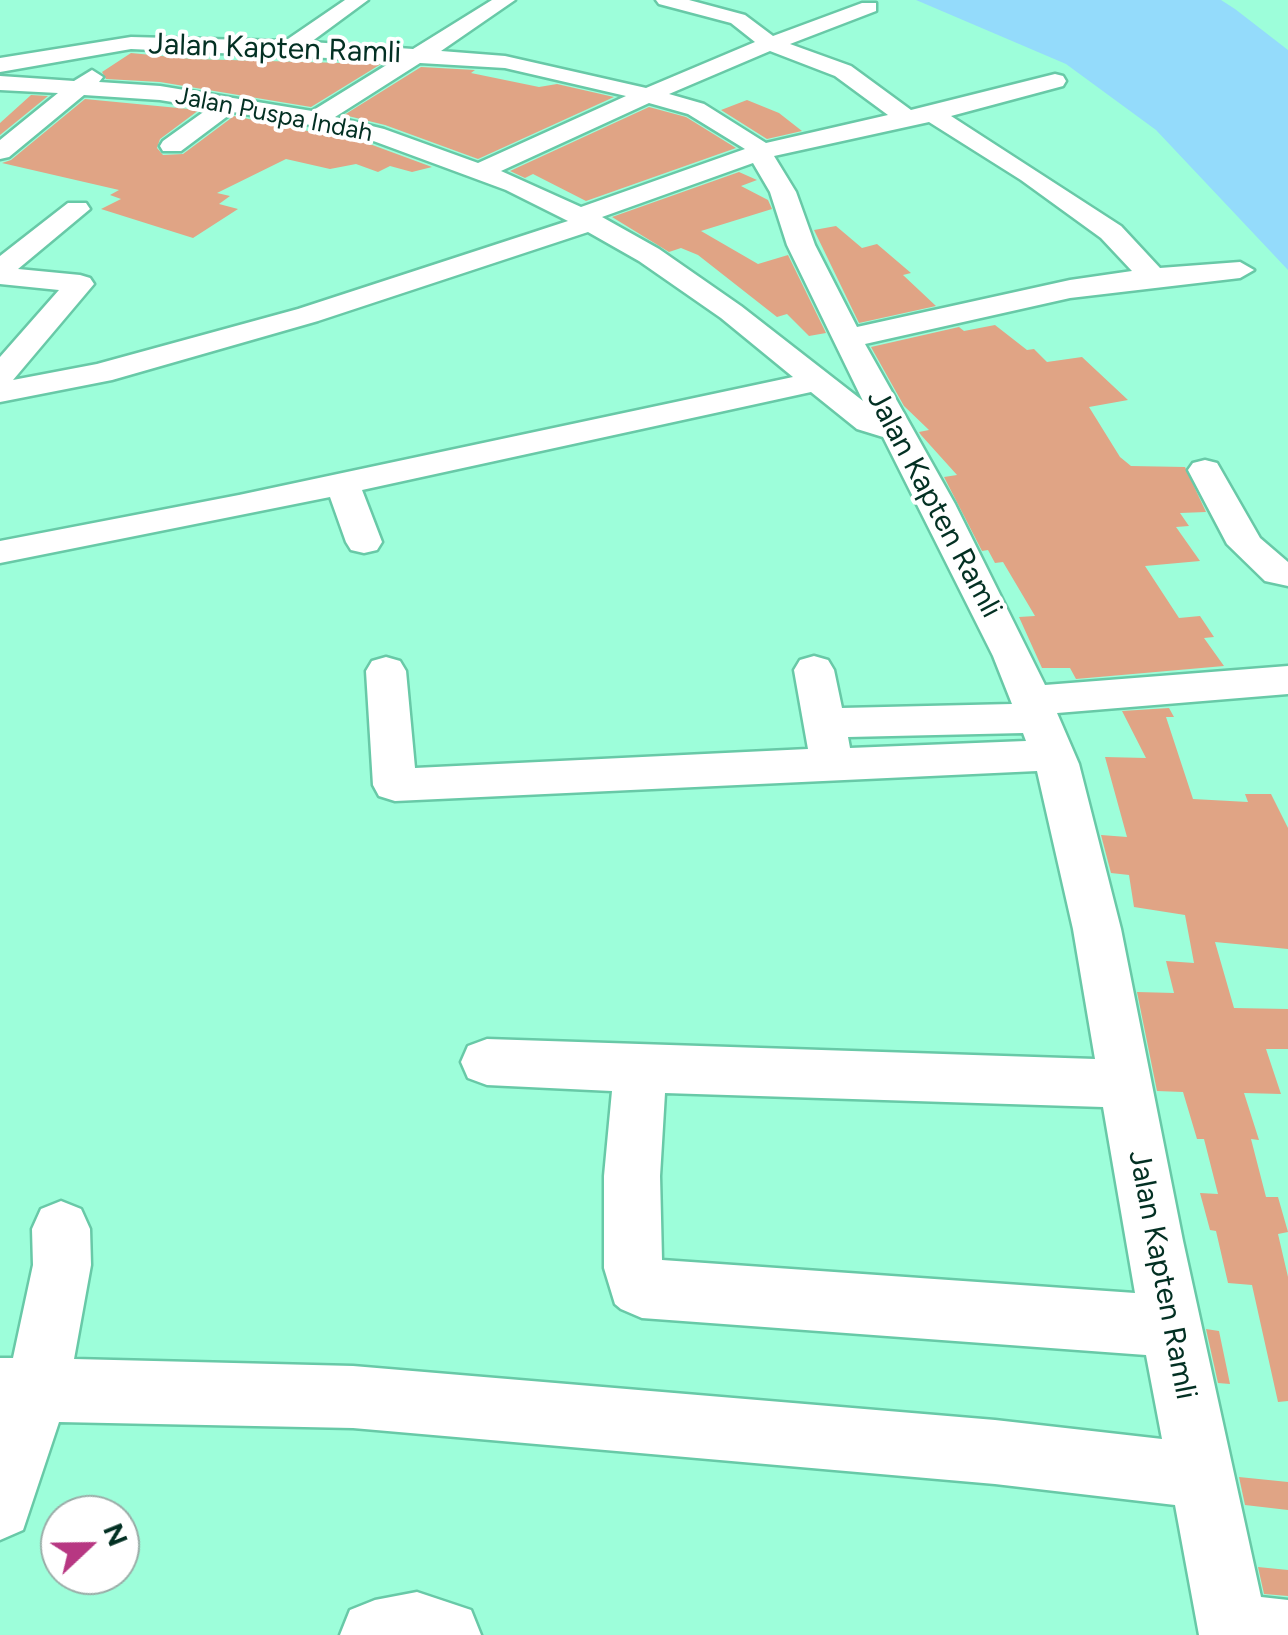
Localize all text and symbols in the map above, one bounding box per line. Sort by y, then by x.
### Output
street label: Jalan Kapten Ramli [148,27,402,71]
street label: Jalan Puspa Indah [173,81,375,149]
street label: Jalan Kapten Ramli [859,384,1009,624]
street label: Jalan Kapten Ramli [1120,1147,1204,1403]
north arrow [40,1495,140,1595]
text: N [96,1518,136,1551]

